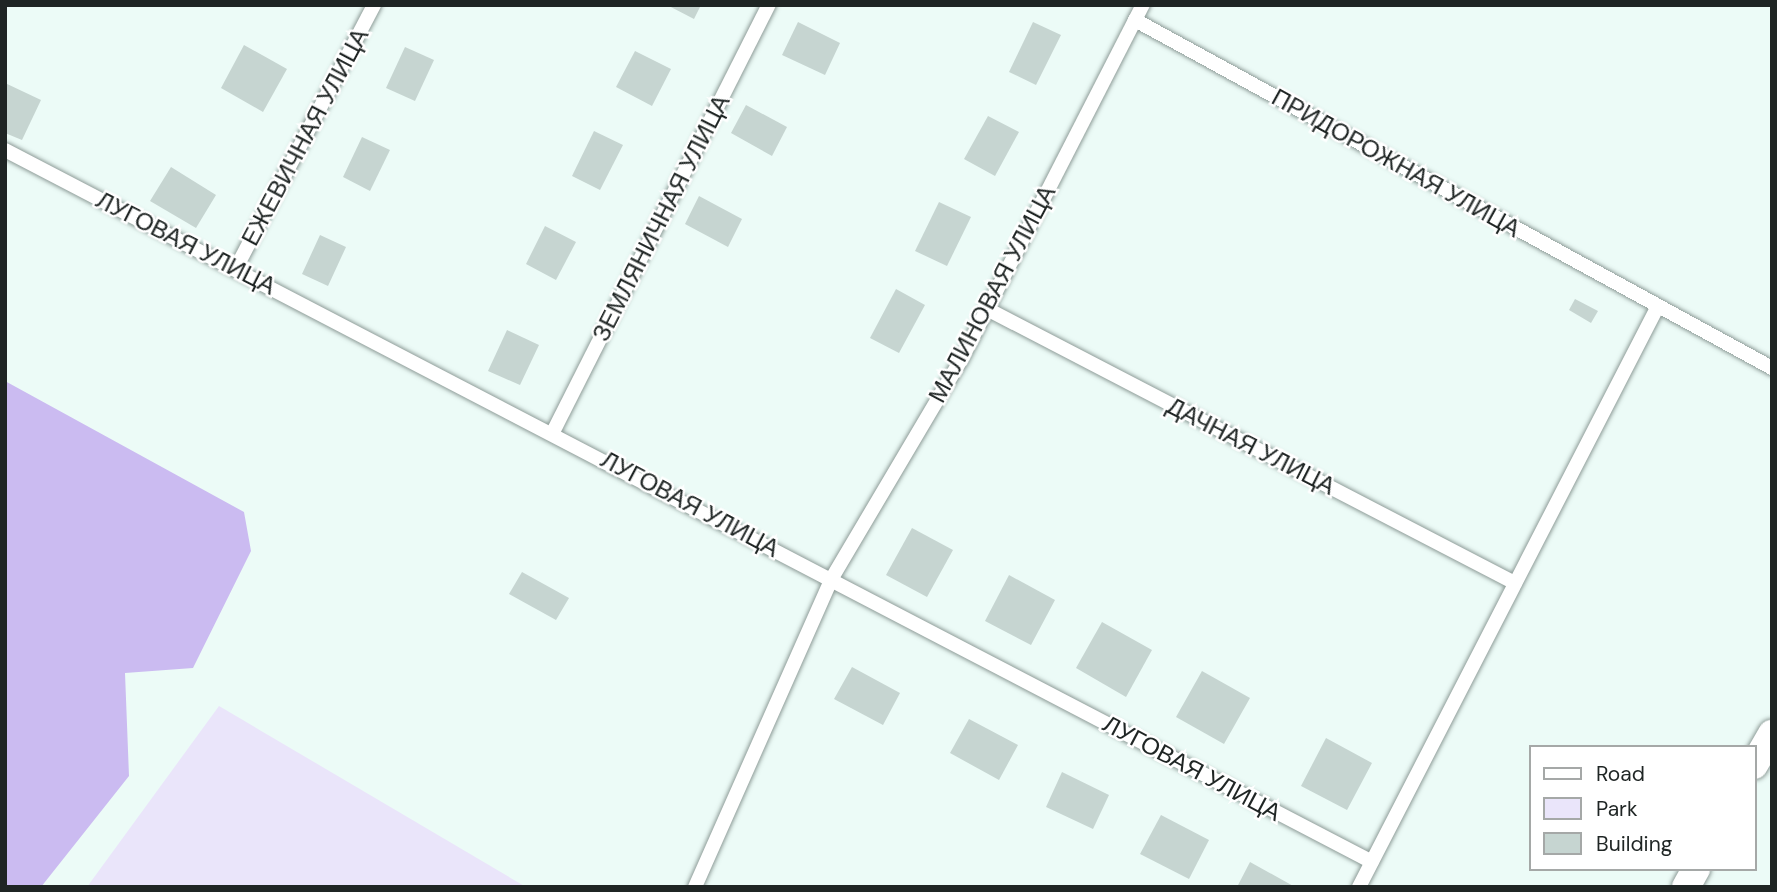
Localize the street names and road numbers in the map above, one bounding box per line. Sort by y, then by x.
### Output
street label: ЕЖЕВИЧНАЯ УЛИЦА [236,24,374,250]
street label: ПРИДОРОЖНАЯ УЛИЦА [1267,83,1525,243]
street label: ЗЕМЛЯНИЧНАЯ УЛИЦА [586,90,736,346]
street label: МАЛИНОВАЯ УЛИЦА [923,181,1061,407]
street label: ЛУГОВАЯ УЛИЦА [91,185,281,301]
street label: ДАЧНАЯ УЛИЦА [1162,391,1340,501]
street label: ЛУГОВАЯ УЛИЦА [596,445,784,563]
street label: ЛУГОВАЯ УЛИЦА [1098,709,1286,827]

